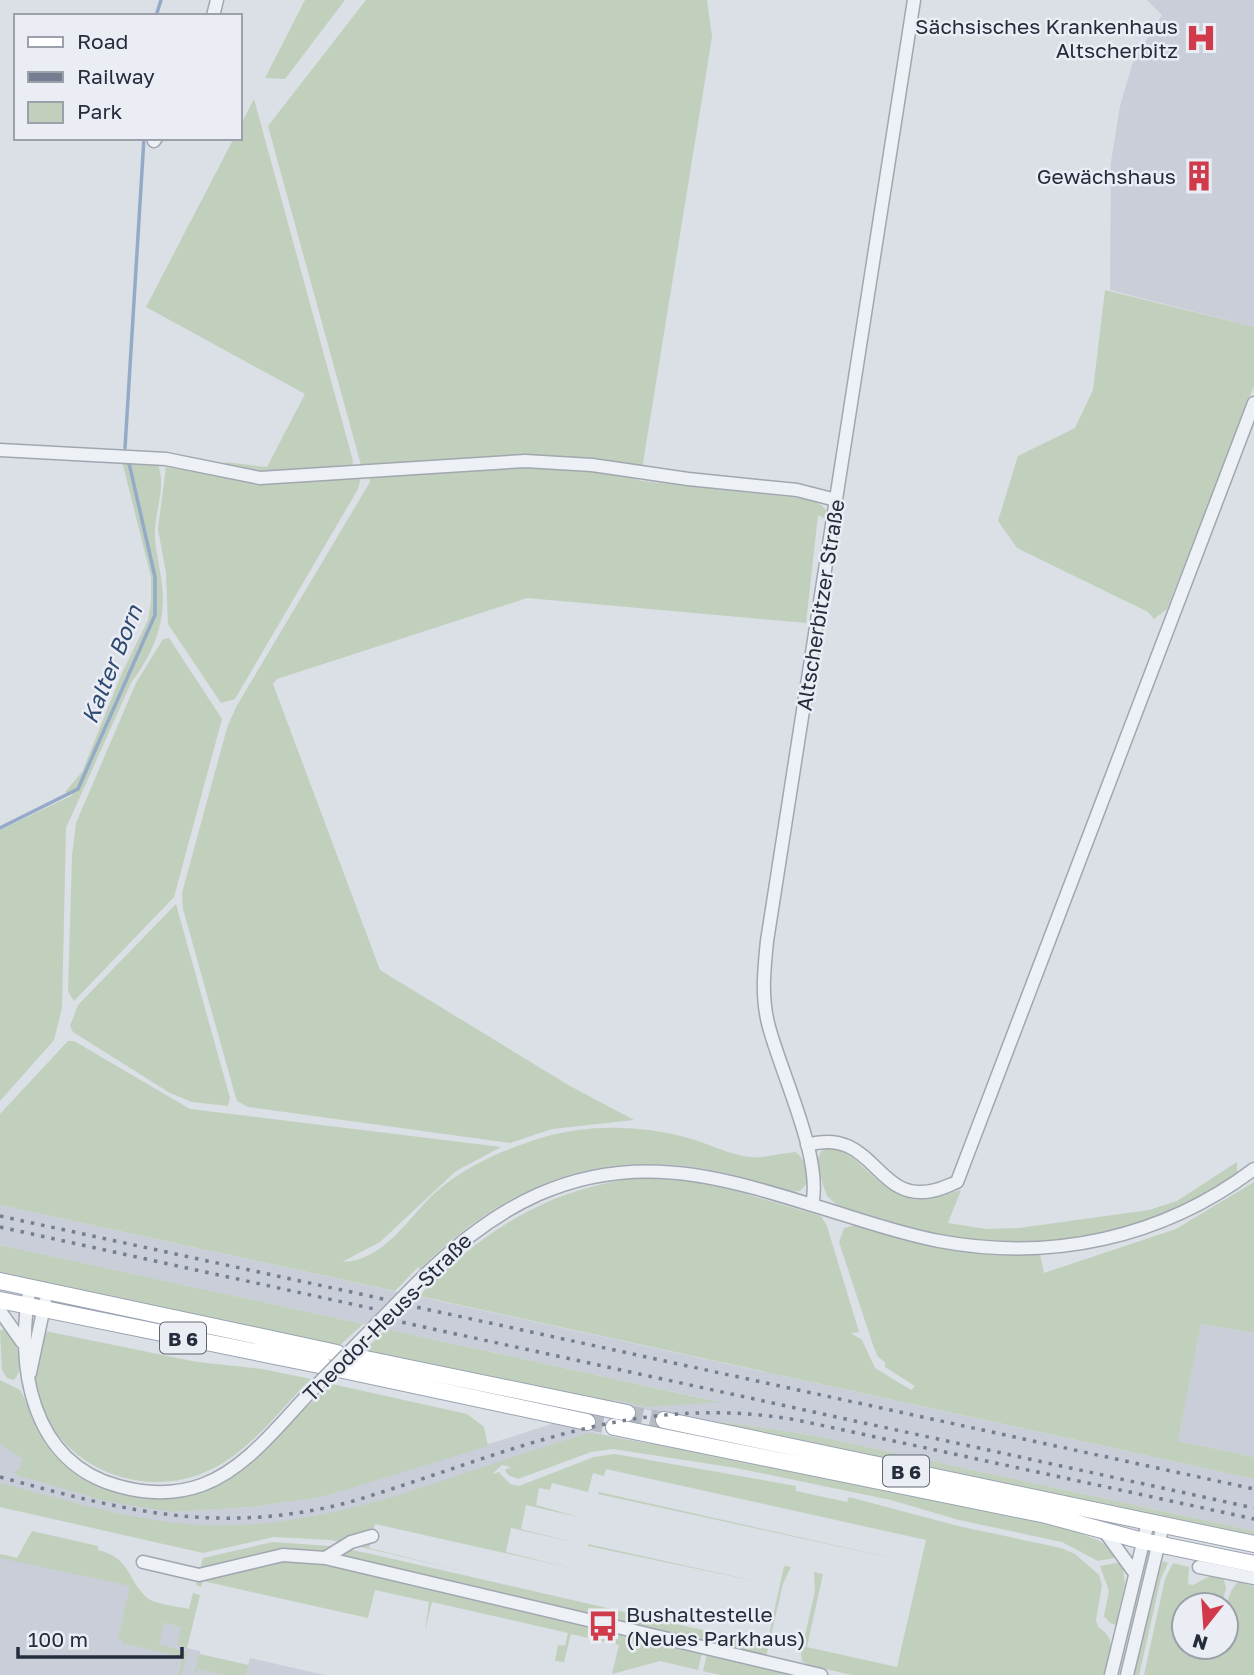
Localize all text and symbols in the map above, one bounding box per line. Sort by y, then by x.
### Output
place label: Sächsisches Krankenhaus Altscherbitz [915,13,1178,63]
legend [14,14,242,140]
hospital icon: Sächsisches Krankenhaus Altscherbitz [1184,21,1218,55]
text: Road [77,28,128,54]
text: Railway [77,63,155,89]
text: Park [77,98,123,124]
building icon: Gewächshaus [1182,159,1216,193]
place label: Gewächshaus [1037,163,1176,189]
street label: Altscherbitzer Straße [790,498,850,712]
water label: Kalter Born [75,600,148,727]
street label: Theodor-Heuss-Straße [297,1227,477,1407]
road number: B 6 [160,1322,206,1354]
road number: B 6 [883,1456,929,1486]
north arrow [1170,1591,1240,1661]
place label: Bushaltestelle (Neues Parkhaus) [626,1601,805,1651]
bus stop icon: Bushaltestelle (Neues Parkhaus) [586,1609,620,1643]
scale bar [18,1616,182,1660]
text: 100 m [28,1626,88,1652]
text: N [1190,1630,1210,1656]

